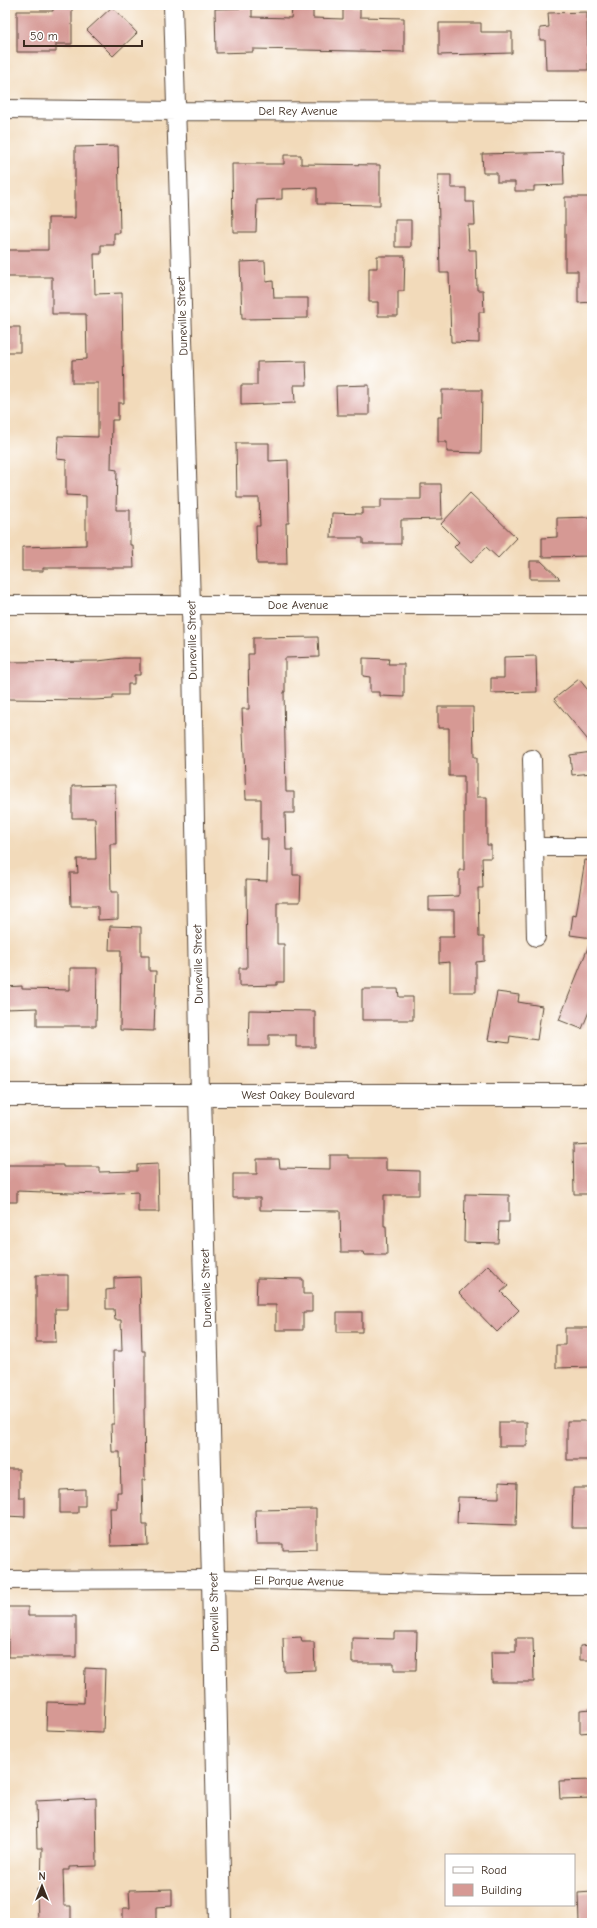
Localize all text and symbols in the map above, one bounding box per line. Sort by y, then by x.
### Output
scale bar [24,22,142,48]
text: 50 m [30,29,58,43]
street label: Del Rey Avenue [258,104,338,118]
street label: Duneville Street [174,276,190,356]
street label: Doe Avenue [268,598,328,612]
street label: Duneville Street [184,600,200,680]
street label: Duneville Street [190,924,206,1004]
street label: West Oakey Boulevard [241,1088,355,1102]
street label: Duneville Street [198,1248,214,1328]
street label: Duneville Street [206,1572,222,1652]
street label: El Parque Avenue [254,1573,344,1589]
legend [445,1854,575,1906]
text: Road [481,1863,507,1877]
north arrow [22,1866,62,1906]
text: N [38,1870,46,1883]
text: Building [481,1883,522,1897]

